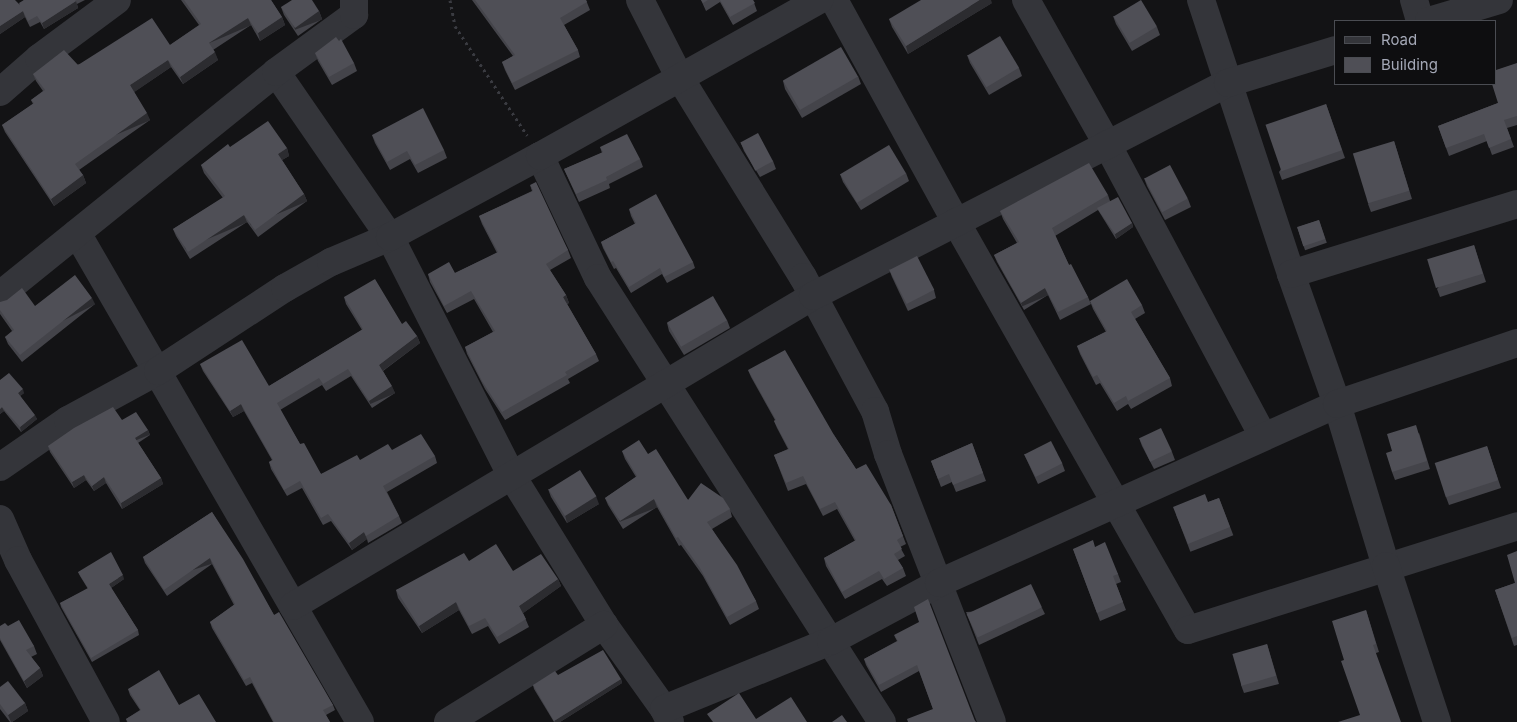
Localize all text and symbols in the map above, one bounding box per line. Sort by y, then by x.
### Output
legend [1334,20,1497,85]
text: Road [1381,30,1417,49]
text: Building [1381,55,1438,74]

